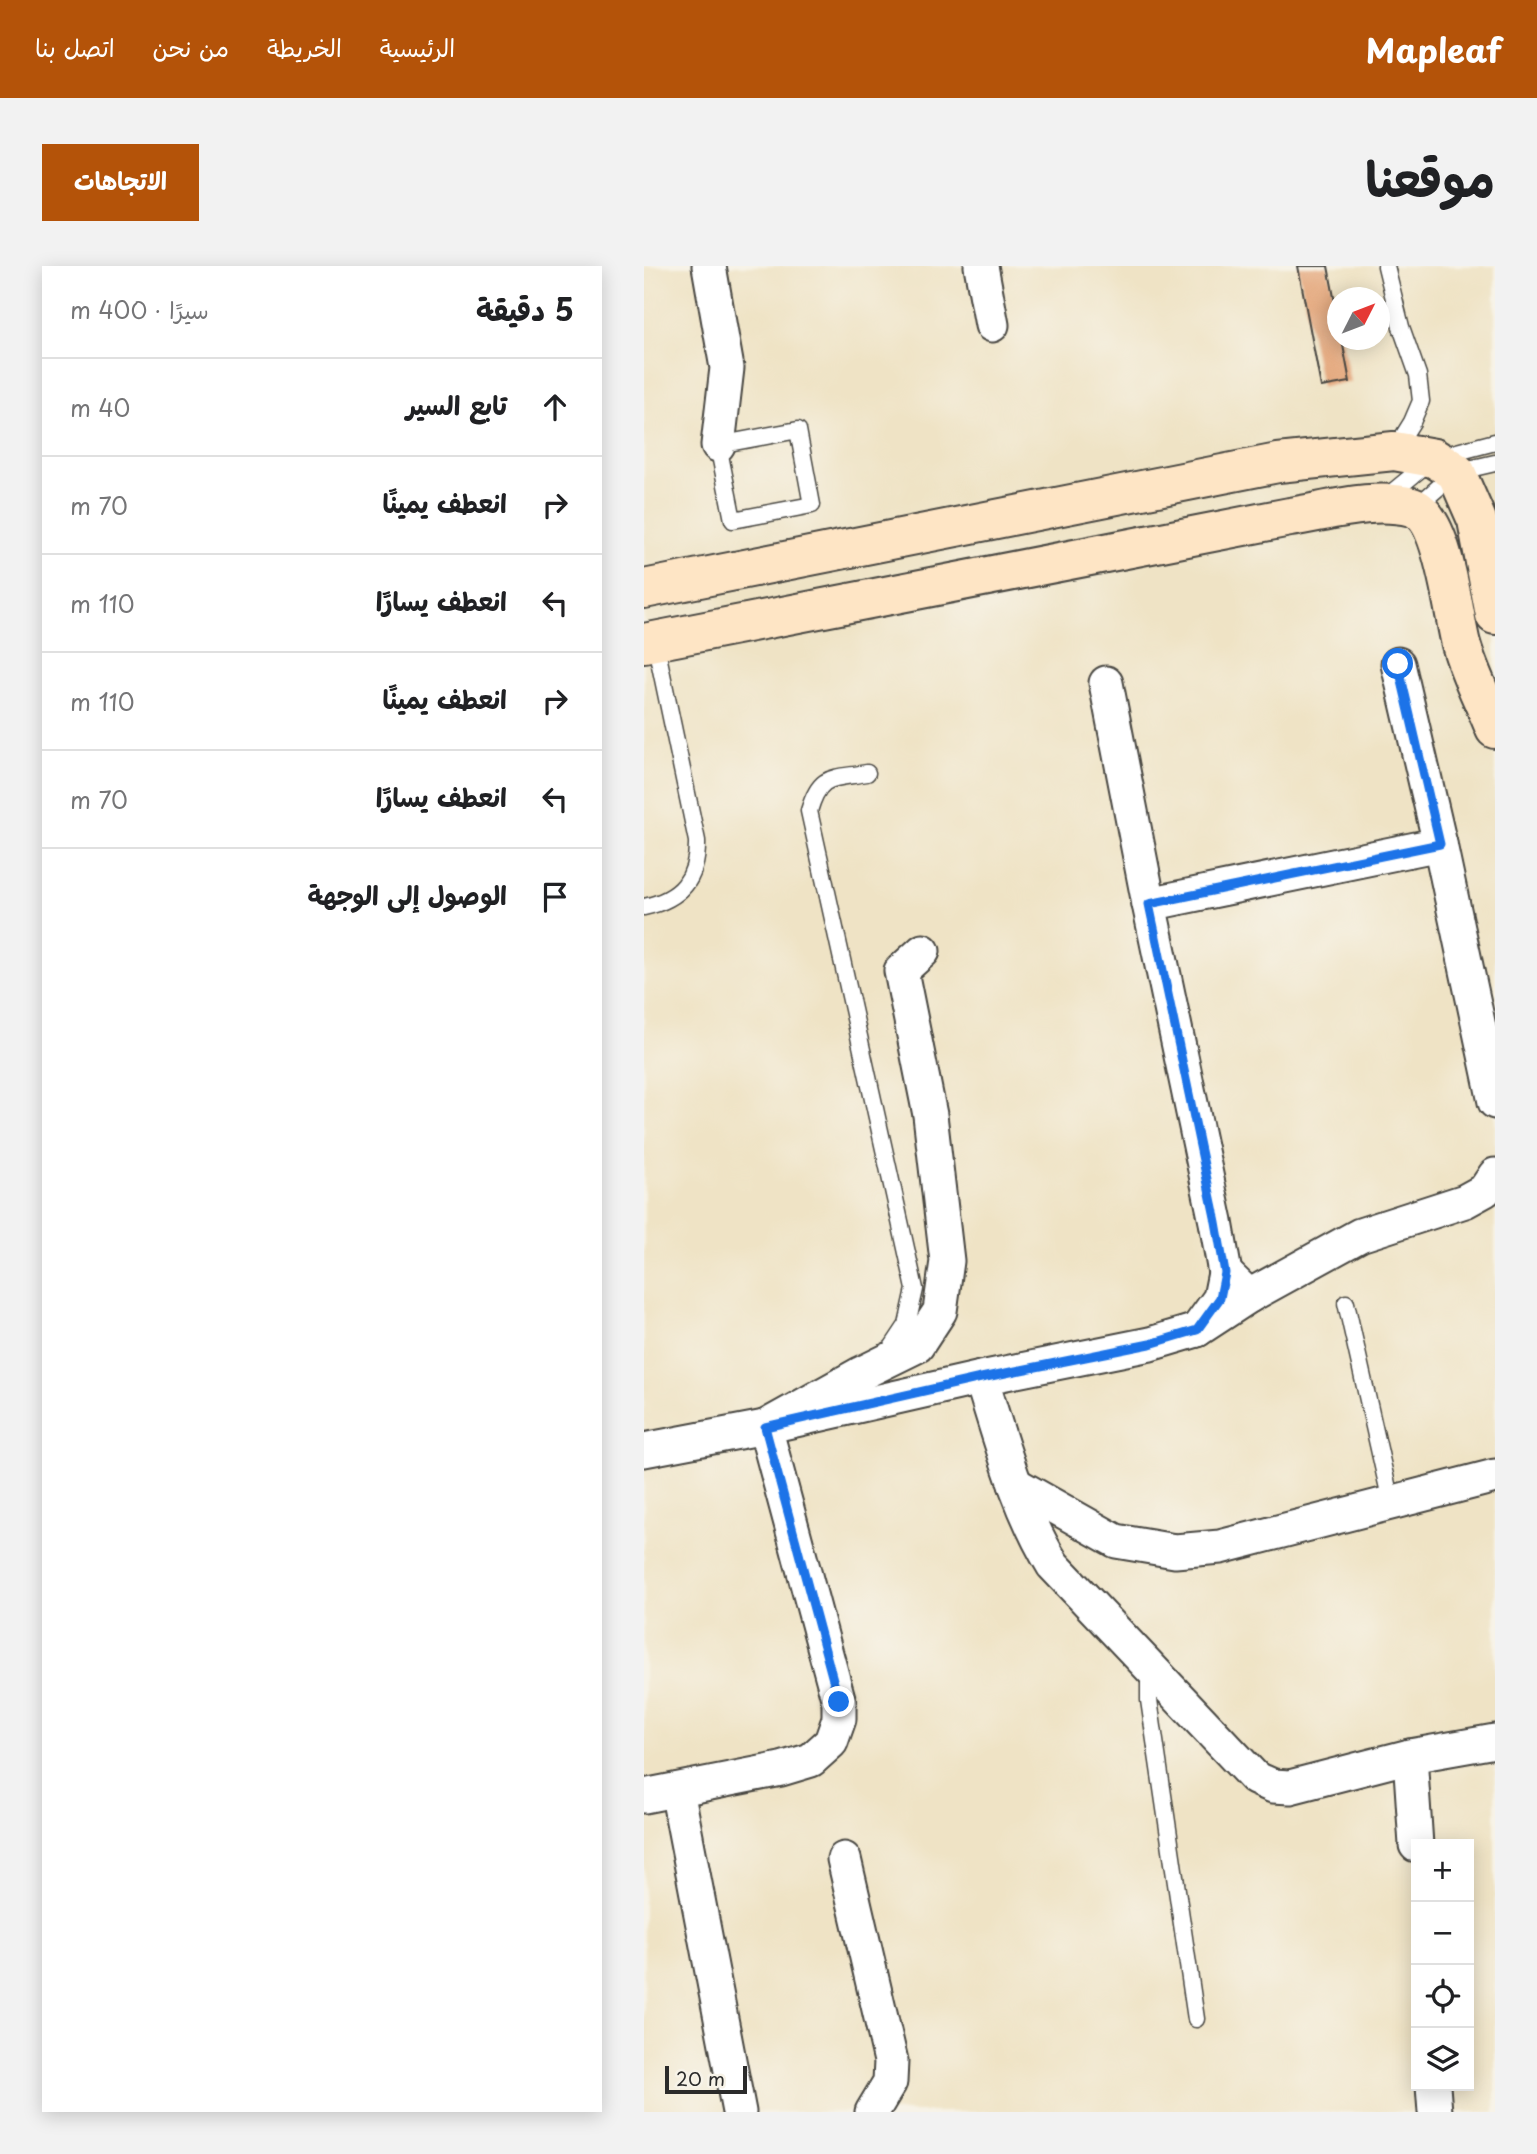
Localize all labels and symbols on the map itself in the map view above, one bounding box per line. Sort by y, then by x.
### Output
north arrow [1327,287,1390,350]
route start [1382,648,1413,679]
route end [823,1686,854,1717]
scale bar [665,2063,747,2095]

